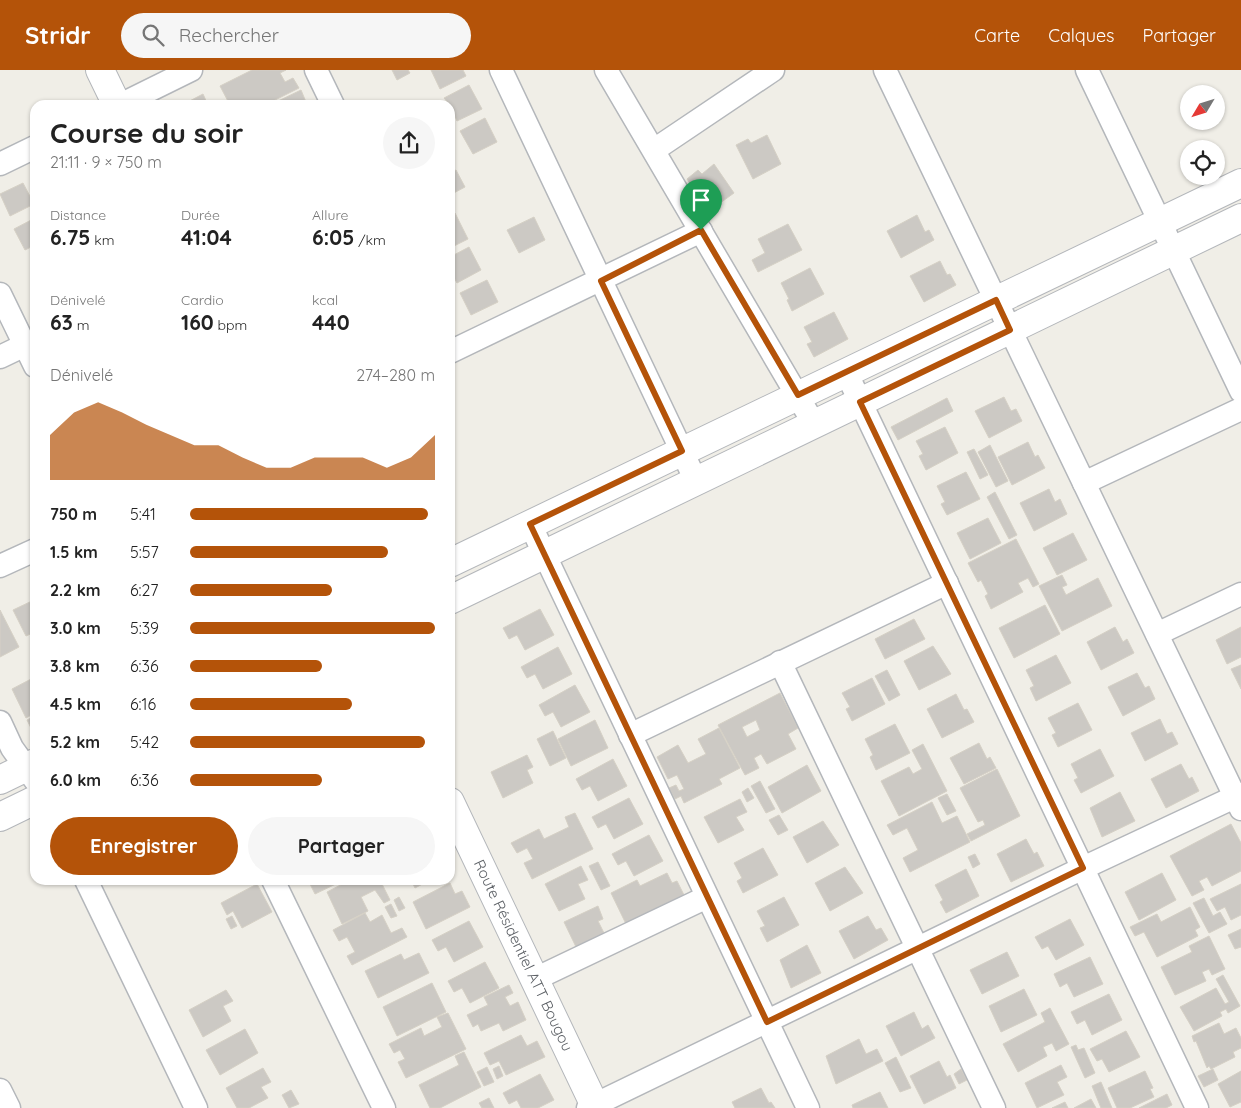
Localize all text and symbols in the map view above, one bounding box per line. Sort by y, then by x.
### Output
search box [121,13,471,58]
text: Stridr [25,20,91,50]
icon: search [139,21,167,49]
text: Rechercher [179,23,279,47]
text: Carte [974,24,1020,47]
text: Calques [1048,24,1115,47]
text: Partager [1143,24,1216,47]
north arrow [1180,85,1225,130]
map controls [1180,85,1225,185]
text: Course du soir [50,115,244,150]
button: share [383,117,435,169]
button: locate [1180,140,1225,185]
text: 21:11 · 9 × 750 m [50,152,162,172]
pin [680,179,722,230]
icon: arrive [687,186,715,214]
text: Distance [50,206,106,224]
text: Durée [181,206,220,224]
text: Allure [312,206,348,224]
text: 6.75 [50,224,90,250]
text: 41:04 [181,224,232,250]
text: 6:05 [312,224,354,250]
text: km [90,231,115,249]
text: /km [354,231,386,249]
text: Dénivelé [50,291,105,309]
text: Cardio [181,291,224,309]
text: kcal [312,291,338,309]
text: 63 [50,309,73,335]
text: 160 [181,309,214,335]
text: 440 [312,309,350,335]
text: m [73,316,89,334]
text: bpm [214,316,247,334]
text: Dénivelé [50,365,113,385]
text: 274–280 m [356,365,435,385]
text: 750 m [50,504,97,524]
text: 5:41 [130,504,156,524]
text: 1.5 km [50,542,98,562]
text: 5:57 [130,542,159,562]
text: 2.2 km [50,580,101,600]
text: 6:27 [130,580,158,600]
text: 3.0 km [50,618,101,638]
text: 5:39 [130,618,159,638]
text: 3.8 km [50,656,100,676]
text: 6:36 [130,656,159,676]
text: 4.5 km [50,694,101,714]
text: 6:16 [130,694,156,714]
text: 5.2 km [50,732,100,752]
text: 5:42 [130,732,159,752]
text: 6.0 km [50,770,101,790]
text: 6:36 [130,770,159,790]
button: Enregistrer [50,817,238,875]
button: Partager [248,817,435,875]
street label: Route Résidentiel ATT Bougou [470,856,577,1054]

